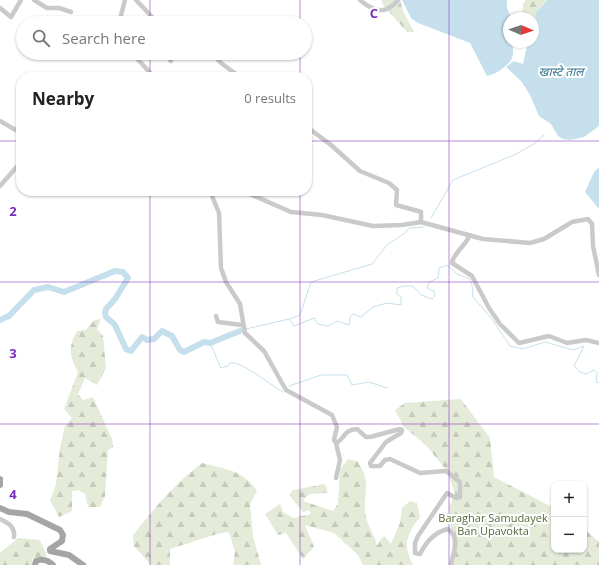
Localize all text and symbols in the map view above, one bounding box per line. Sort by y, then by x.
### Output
text: C [370,4,378,22]
north arrow [503,12,539,48]
search box [16,16,312,60]
icon: search [30,27,52,49]
text: Search here [62,28,146,48]
water label: खास्टे ताल [539,63,586,80]
text: Nearby [32,87,94,110]
text: 0 results [244,89,296,107]
text: 2 [9,202,17,220]
text: 3 [9,344,17,362]
map controls [551,481,587,553]
button: + [551,481,587,517]
text: 4 [9,485,17,503]
park label: Baraghar Samudayek Ban Upavokta [438,510,548,538]
button: − [551,517,587,553]

